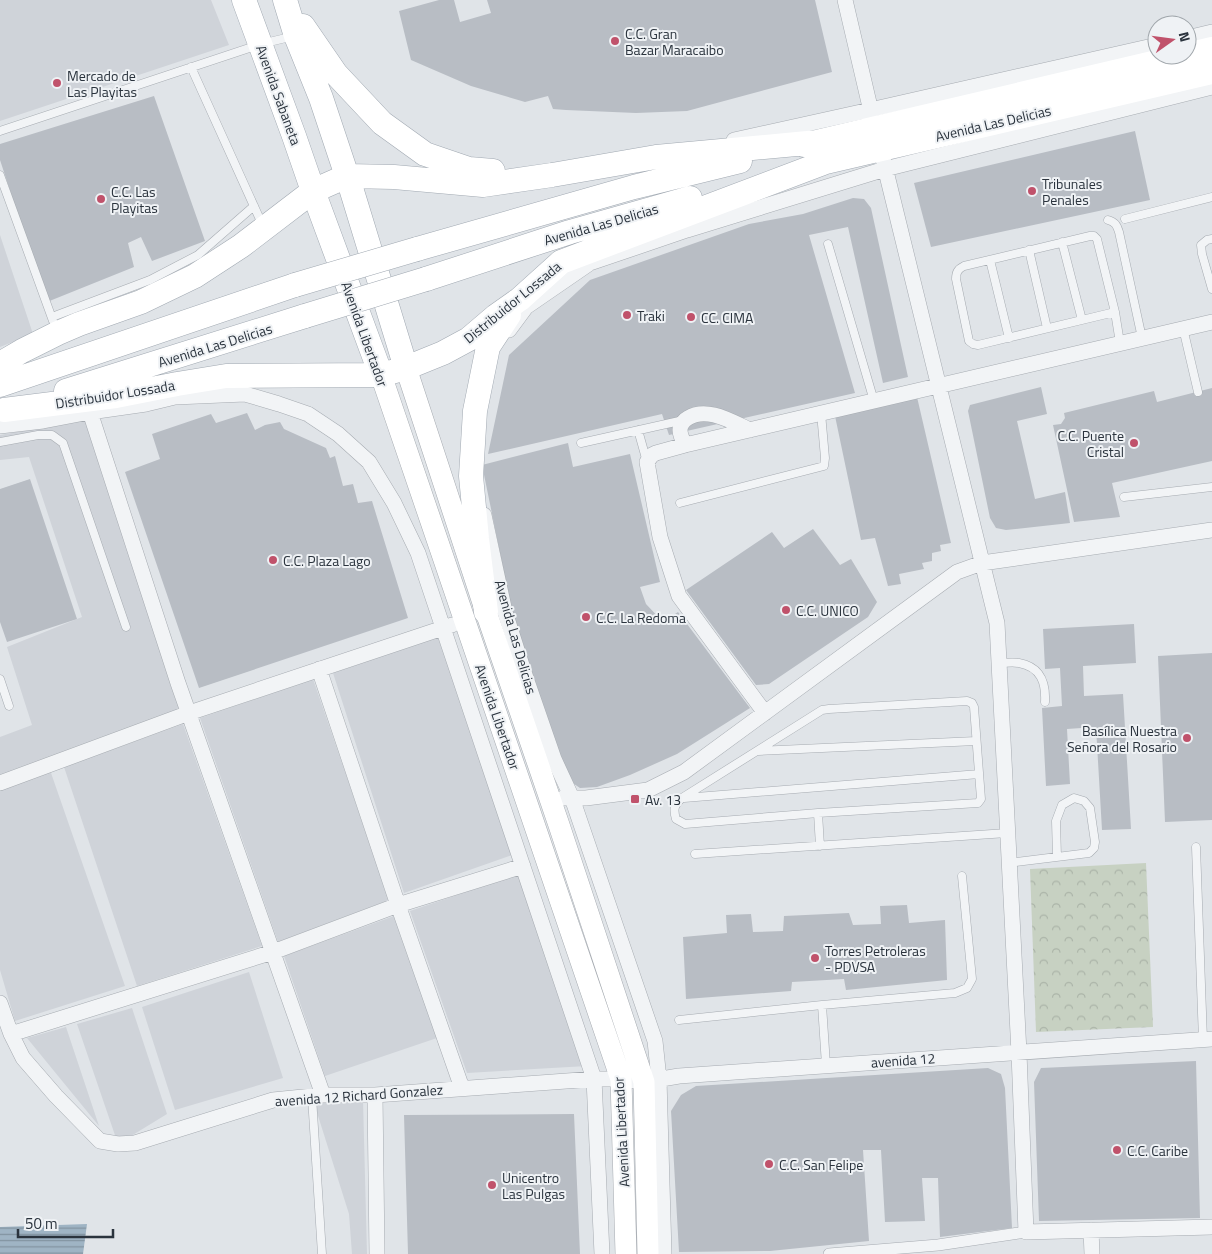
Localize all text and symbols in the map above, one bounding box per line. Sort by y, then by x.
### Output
north arrow [1147,15,1197,65]
place label: C.C. Gran Bazar Maracaibo [625,23,724,60]
text: N [1174,29,1196,44]
marker: C.C. Gran Bazar Maracaibo [609,35,621,47]
street label: Avenida Sabaneta [251,42,307,148]
place label: Mercado de Las Playitas [67,65,137,102]
marker: Mercado de Las Playitas [51,77,63,89]
street label: Avenida Las Delicias [933,99,1053,147]
place label: Tribunales Penales [1042,173,1102,210]
place label: C.C. Las Playitas [111,181,158,218]
marker: Tribunales Penales [1026,185,1038,197]
marker: C.C. Las Playitas [95,193,107,205]
street label: Avenida Las Delicias [541,198,661,250]
street label: Distribuidor Lossada [459,256,565,348]
street label: Avenida Libertador [336,278,394,390]
place label: Traki [637,305,665,326]
place label: CC. CIMA [701,307,754,328]
marker: Traki [621,309,633,321]
marker: CC. CIMA [685,311,697,323]
street label: Avenida Las Delicias [155,318,275,372]
street label: Distribuidor Lossada [54,374,176,414]
place label: C.C. Puente Cristal [1058,425,1124,462]
marker: C.C. Puente Cristal [1128,437,1140,449]
place label: C.C. Plaza Lago [283,550,371,571]
marker: C.C. Plaza Lago [267,554,279,566]
street label: Avenida Las Delicias [490,577,542,697]
place label: C.C. UNICO [796,600,859,621]
marker: C.C. UNICO [780,604,792,616]
place label: C.C. La Redoma [596,607,686,628]
marker: C.C. La Redoma [580,611,592,623]
street label: Avenida Libertador [470,661,526,773]
place label: Basílica Nuestra Señora del Rosario [1067,720,1177,757]
marker: Basílica Nuestra Señora del Rosario [1181,732,1193,744]
place label: Av. 13 [645,789,681,810]
marker: Av. 13 [629,793,641,805]
place label: Torres Petroleras - PDVSA [825,940,926,977]
marker: Torres Petroleras - PDVSA [809,952,821,964]
street label: avenida 12 [870,1047,936,1073]
street label: Avenida Libertador [608,1076,634,1188]
street label: avenida 12 Richard Gonzalez [274,1079,444,1111]
place label: C.C. Caribe [1127,1140,1188,1161]
marker: C.C. Caribe [1111,1144,1123,1156]
place label: C.C. San Felipe [779,1154,863,1175]
marker: C.C. San Felipe [763,1158,775,1170]
place label: Unicentro Las Pulgas [502,1167,565,1204]
marker: Unicentro Las Pulgas [486,1179,498,1191]
scale bar [18,1206,112,1238]
text: 50 m [25,1212,58,1235]

